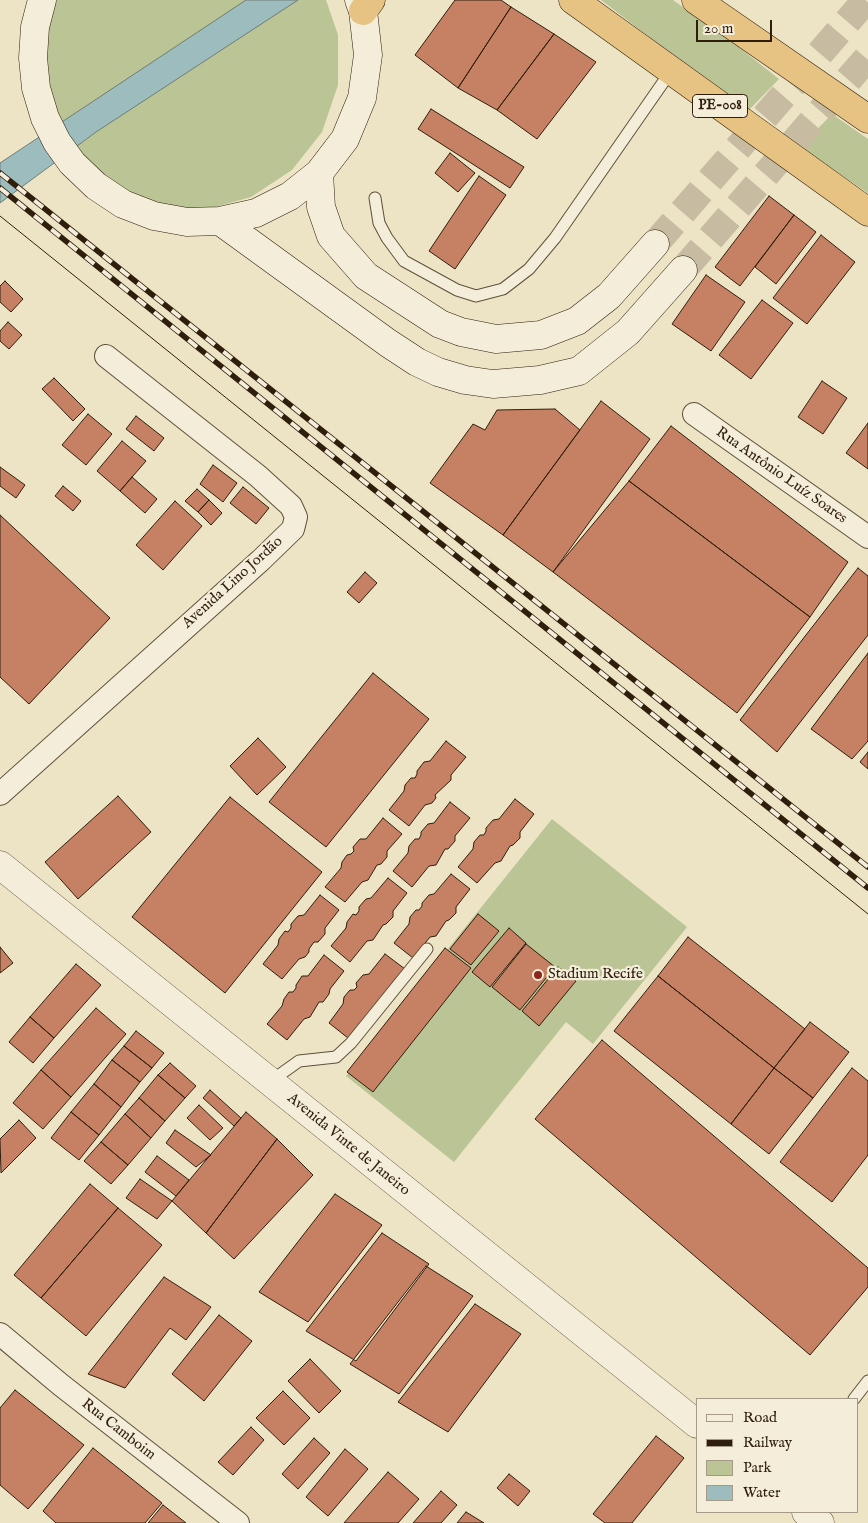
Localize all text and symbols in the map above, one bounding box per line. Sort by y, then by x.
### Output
scale bar [698,10,774,42]
text: 20 m [704,19,733,38]
road number: PE-008 [692,94,748,118]
street label: Rua Antônio Luíz Soares [712,424,850,528]
street label: Avenida Lino Jordão [179,533,287,633]
place label: Stadium Recife [548,966,643,984]
marker: Stadium Recife [532,969,544,981]
street label: Avenida Vinte de Janeiro [283,1090,413,1200]
street label: Rua Camboim [77,1395,159,1465]
legend [696,1398,858,1513]
text: Road [743,1408,777,1427]
text: Railway [743,1433,792,1452]
text: Park [743,1458,772,1477]
text: Water [743,1483,780,1502]

